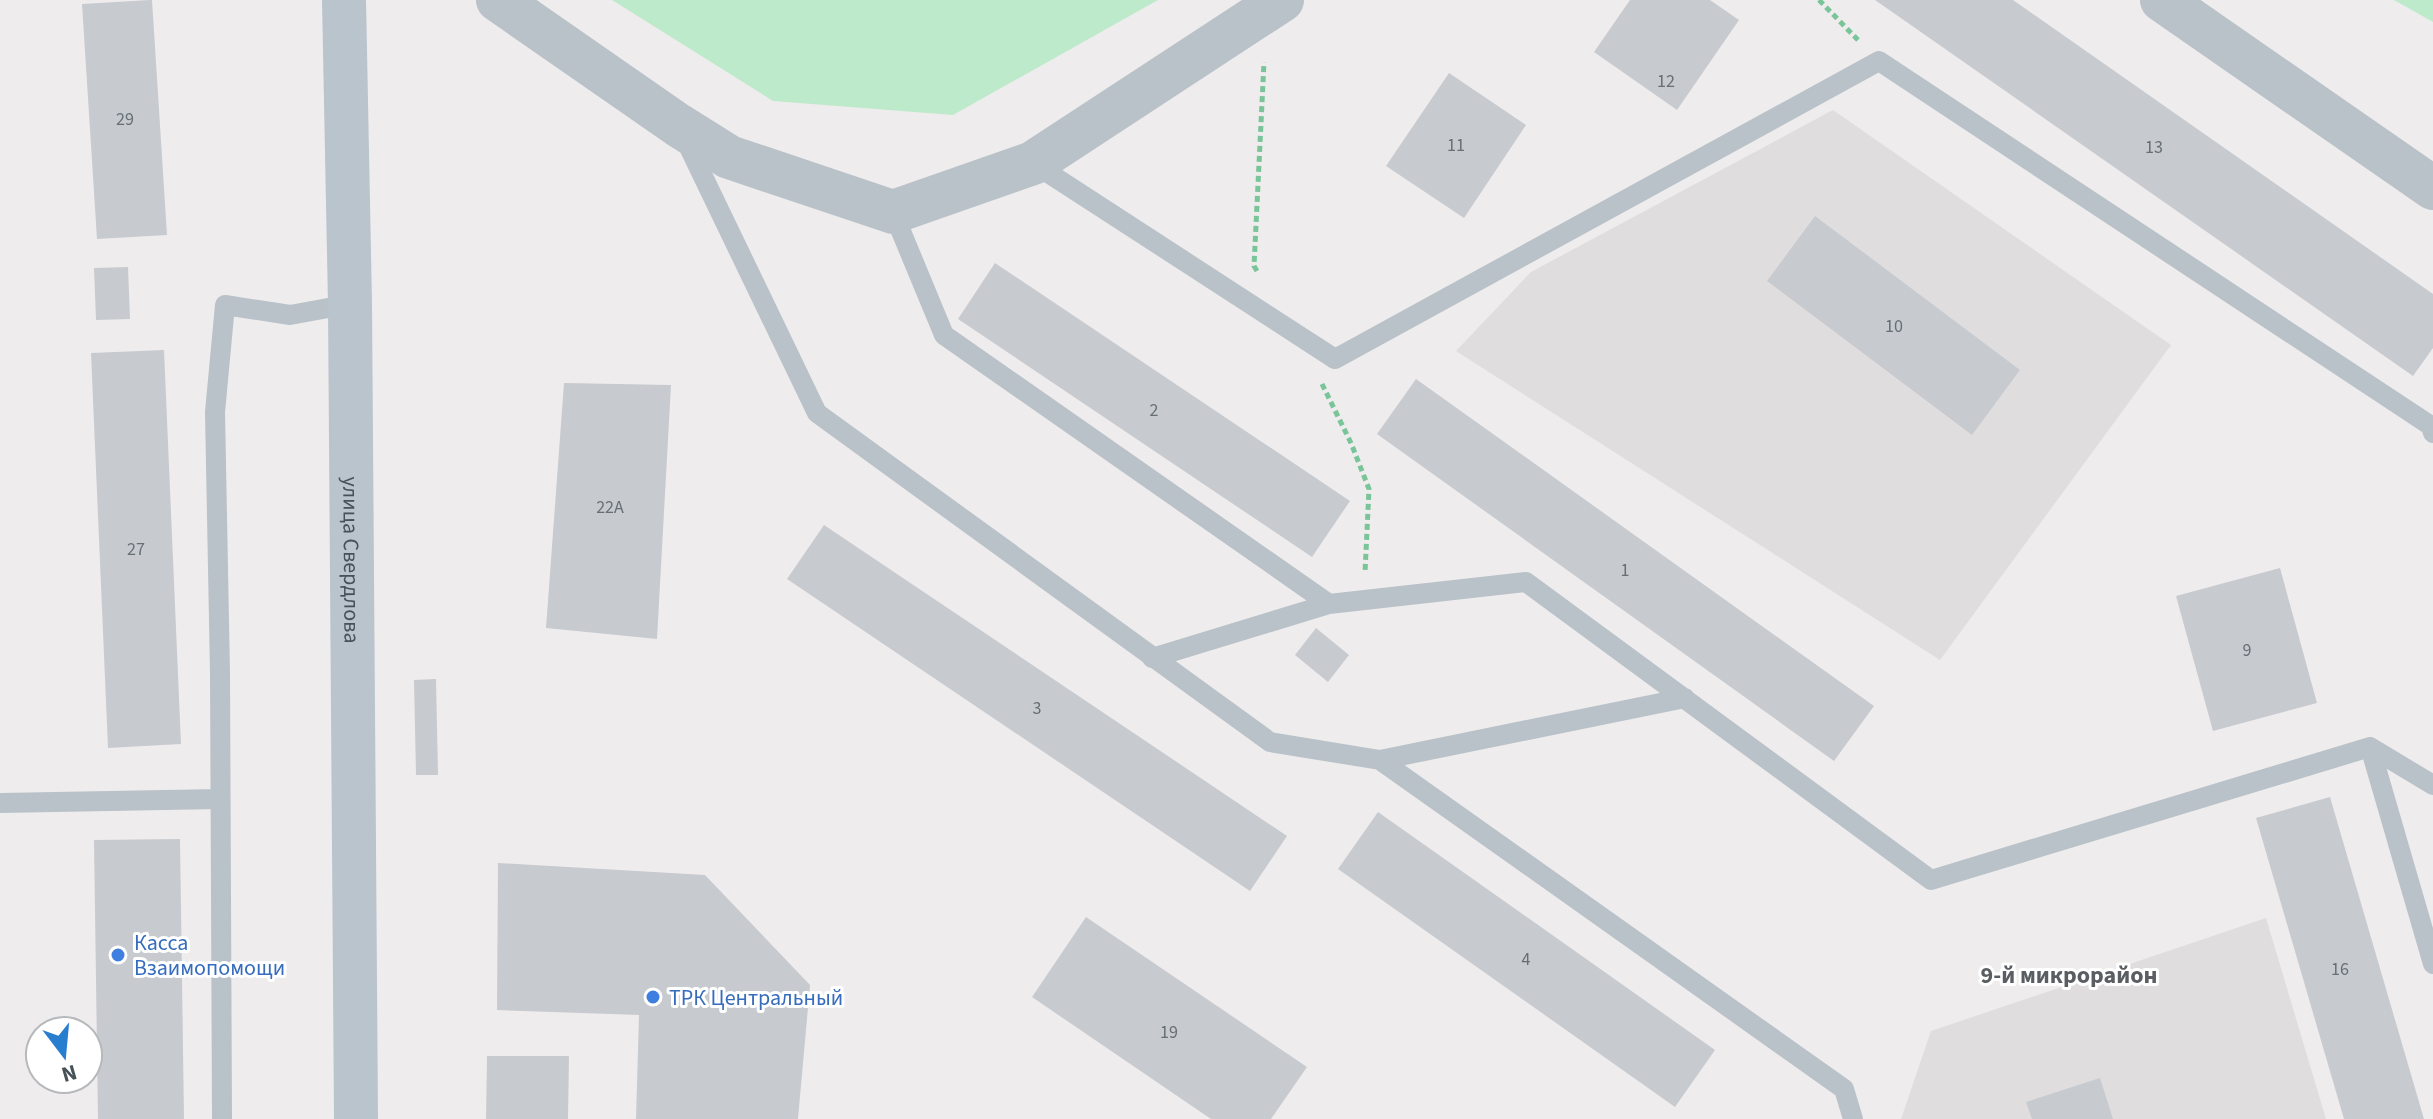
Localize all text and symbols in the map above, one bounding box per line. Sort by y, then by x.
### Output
house number: 12 [1657,69,1675,94]
house number: 29 [116,107,134,132]
house number: 11 [1447,133,1465,158]
house number: 13 [2145,135,2163,160]
house number: 10 [1885,314,1903,339]
house number: 2 [1150,398,1159,423]
street label: улица Свердлова [334,476,367,644]
house number: 22А [596,495,624,520]
house number: 27 [127,537,145,562]
house number: 1 [1621,558,1629,583]
house number: 9 [2243,638,2252,663]
house number: 3 [1033,696,1042,721]
place label: Касса Взаимопомощи [134,927,285,984]
marker: Касса Взаимопомощи [109,946,127,964]
house number: 4 [1522,947,1531,972]
house number: 16 [2331,957,2349,982]
district label: 9-й микрорайон [1981,958,2157,993]
place label: ТРК Центральный [669,982,843,1014]
marker: ТРК Центральный [644,988,662,1006]
north arrow [24,1015,104,1095]
house number: 19 [1160,1020,1178,1045]
text: N [58,1056,81,1091]

